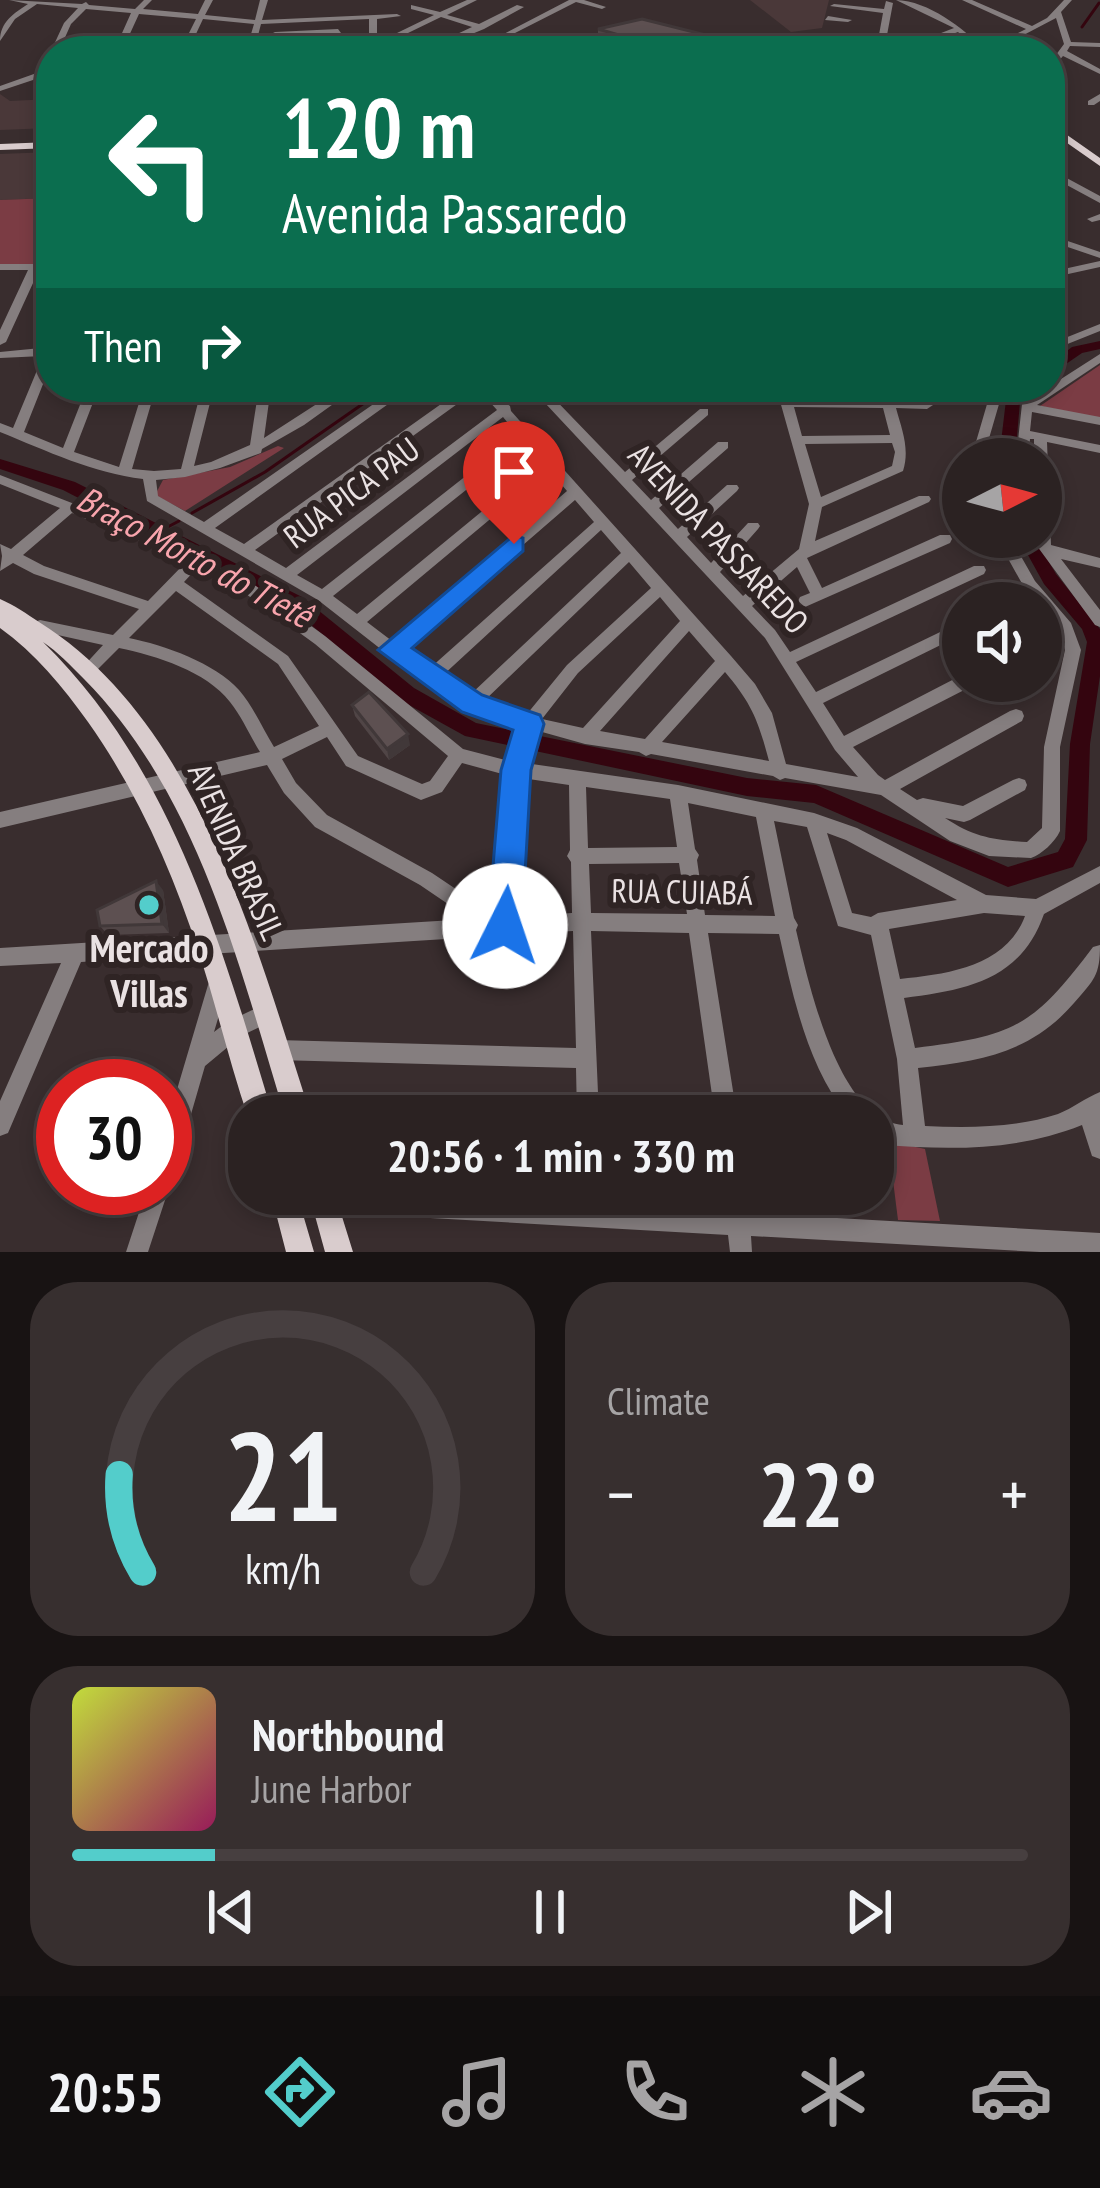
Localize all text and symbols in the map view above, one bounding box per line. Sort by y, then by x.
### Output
text: 120 m [282,72,475,181]
icon: left [84,84,240,240]
text: Avenida Passaredo [282,178,627,248]
icon: right [186,312,252,378]
text: Then [84,316,162,374]
pin [463,421,565,544]
street label: RUA PICA PAU [275,427,427,557]
street label: AVENIDA PASSAREDO [620,434,818,642]
north arrow [942,438,1062,558]
map controls [942,438,1062,702]
icon: arrive [481,439,547,505]
water label: Braço Morto do Tietê [69,474,323,639]
button: sound [942,582,1062,702]
street label: AVENIDA BRASIL [179,756,295,946]
position arrow [442,863,568,989]
street label: RUA CUIABÁ [611,868,753,914]
marker: Mercado Villas [136,892,162,918]
place label: Mercado Villas [90,922,208,1018]
speed limit sign: 30 [36,1059,192,1215]
text: 20:56 · 1 min · 330 m [387,1126,735,1184]
text: Climate [607,1375,710,1426]
text: 21 [223,1394,342,1555]
text: 22° [758,1435,877,1552]
text: − [607,1451,634,1536]
text: + [1001,1451,1028,1536]
text: km/h [244,1540,321,1596]
text: Northbound [252,1705,444,1763]
text: June Harbor [252,1763,411,1814]
icon: previous [198,1879,264,1945]
icon: pause [517,1879,583,1945]
icon: next [836,1879,902,1945]
icon: directions [258,2050,342,2134]
icon: music [435,2050,519,2134]
icon: phone [613,2050,697,2134]
icon: climate [791,2050,875,2134]
icon: car [969,2050,1053,2134]
text: 20:55 [47,2057,164,2127]

